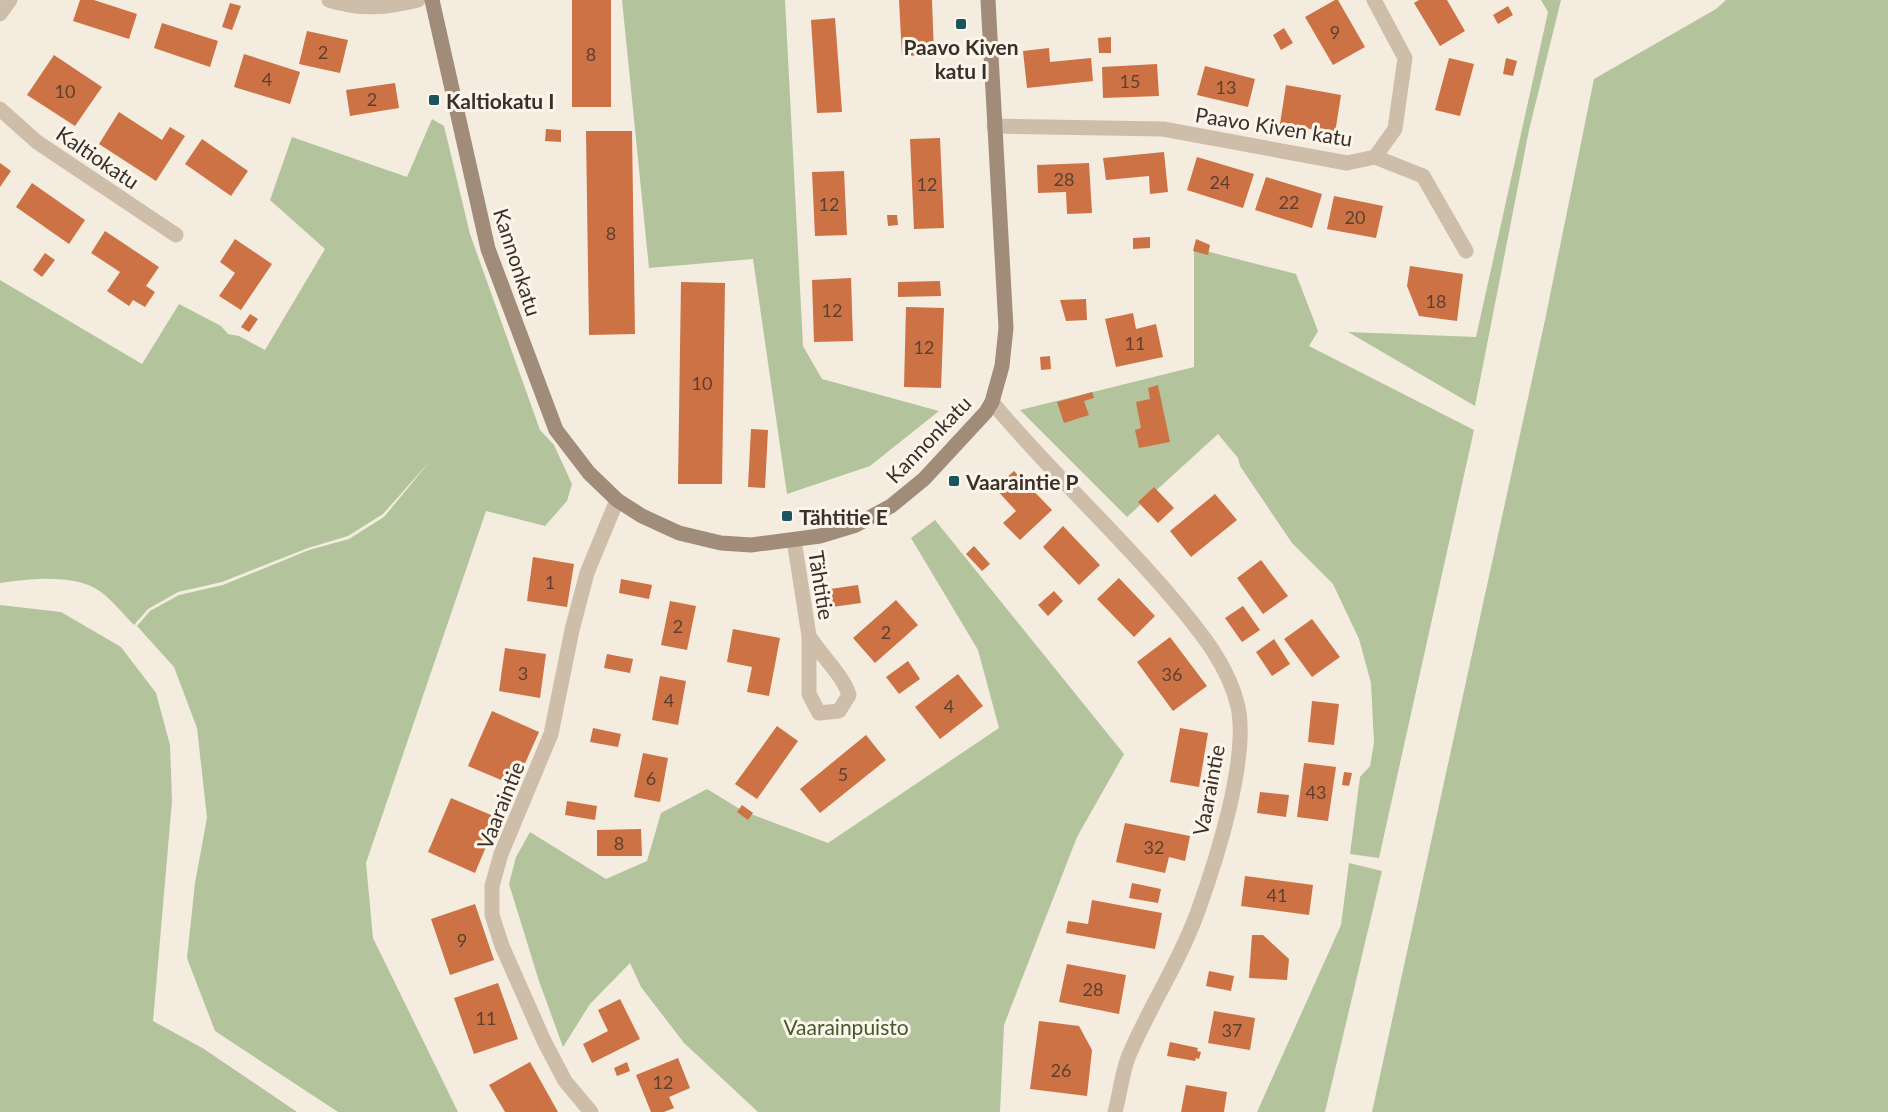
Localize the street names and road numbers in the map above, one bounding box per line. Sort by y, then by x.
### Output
street label: Paavo Kiven katu [1194,101,1354,151]
street label: Kaltiokatu [52,120,144,194]
street label: Kannonkatu [489,205,547,319]
street label: Kannonkatu [880,390,976,488]
street label: Tähtitie [804,549,840,621]
street label: Vaaraintie [1187,742,1229,838]
street label: Vaaraintie [471,758,529,852]

